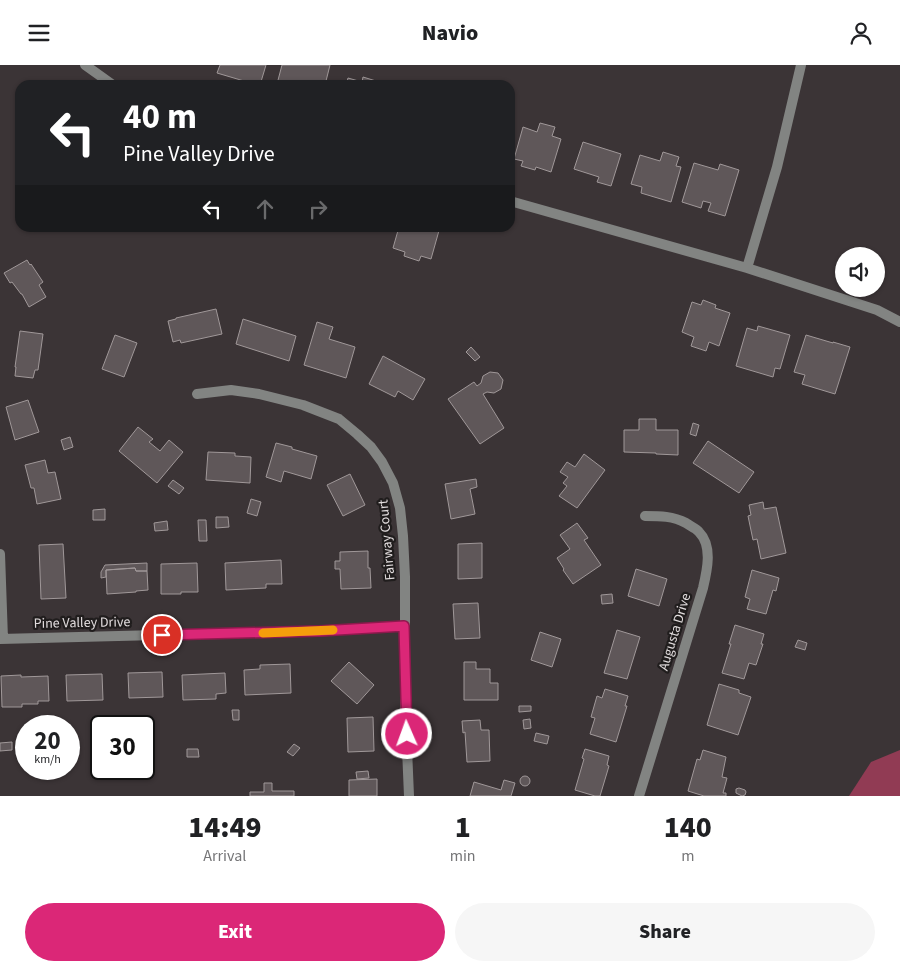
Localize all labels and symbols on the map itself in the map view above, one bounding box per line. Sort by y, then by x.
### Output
street label: Fairway Court [373,498,400,581]
street label: Augusta Drive [654,591,696,673]
street label: Pine Valley Drive [34,612,131,634]
pin [141,614,183,656]
position arrow [380,707,432,759]
speed limit sign: 30 [90,715,155,780]

